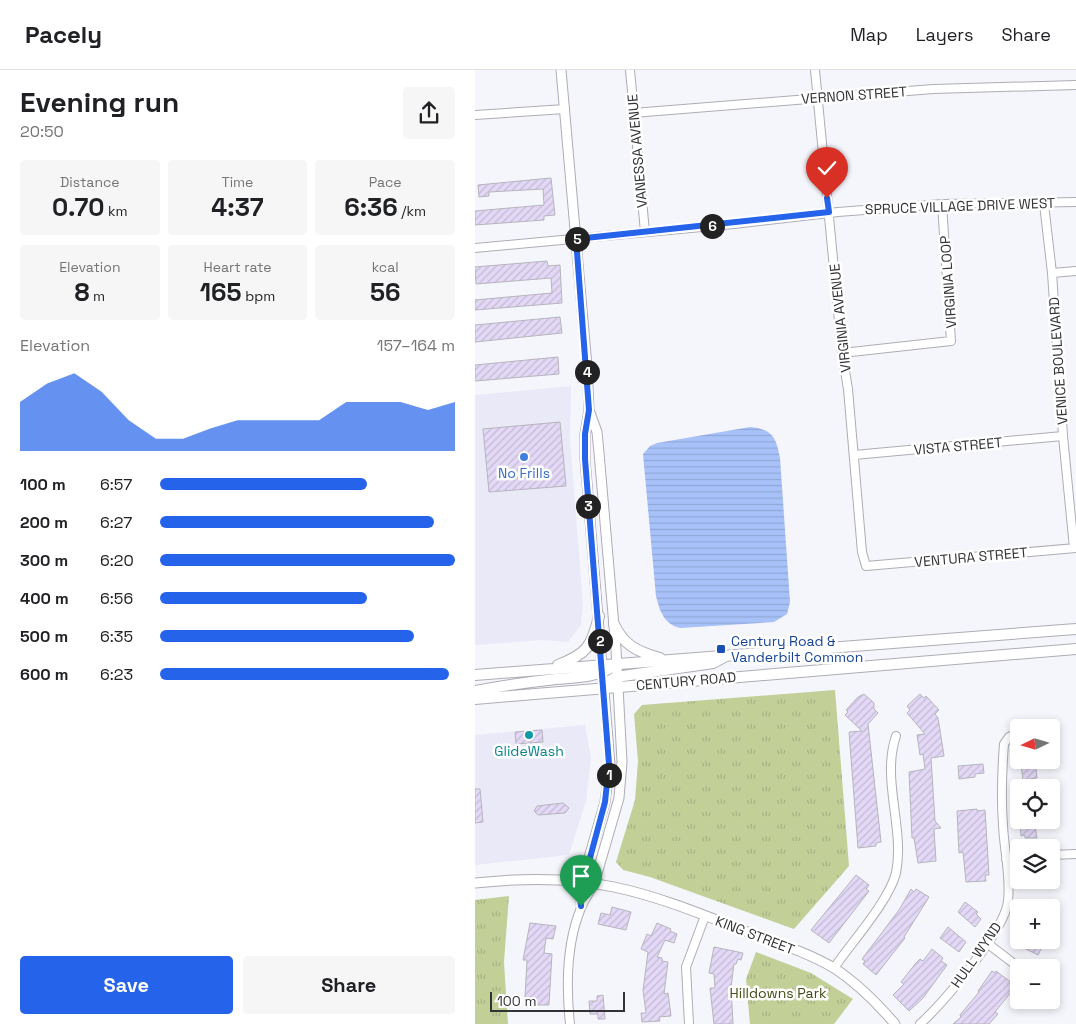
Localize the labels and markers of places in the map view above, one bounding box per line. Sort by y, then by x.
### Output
pin [806,147,848,198]
pin: 6 [699,214,725,238]
pin: 5 [565,226,589,252]
pin: 4 [575,360,599,384]
marker: No Frills [518,451,530,463]
place label: No Frills [498,464,550,482]
pin: 3 [575,494,601,518]
pin: 2 [587,628,613,654]
place label: Century Road & Vanderbilt Common [731,632,863,666]
marker: Century Road & Vanderbilt Common [715,643,727,655]
marker: GlideWash [523,729,535,741]
place label: GlideWash [494,742,564,760]
pin: 1 [597,762,621,788]
pin [560,855,602,906]

